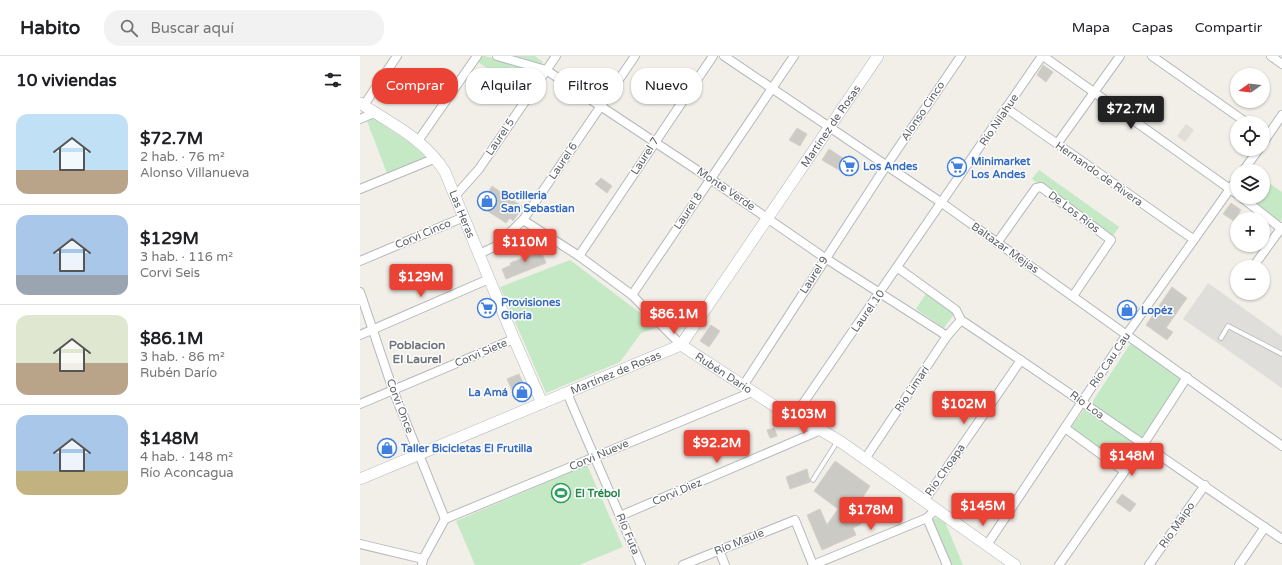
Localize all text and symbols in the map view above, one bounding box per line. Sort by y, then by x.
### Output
search box [104,10,384,46]
text: Habito [20,17,80,39]
icon: search [118,17,140,39]
text: Buscar aquí [150,19,234,37]
text: Mapa [1072,19,1110,36]
text: Capas [1132,19,1173,36]
text: Compartir [1195,19,1262,36]
chip: Comprar [372,68,458,104]
chip: Alquilar [466,68,546,104]
chip: Filtros [554,68,623,104]
chip: Nuevo [631,68,702,104]
north arrow [1230,68,1270,108]
map controls [1230,68,1270,300]
icon: filters [322,69,344,91]
text: 10 viviendas [16,70,117,91]
street label: Alonso Cinco [898,79,948,143]
street label: Martínez de Rosas [798,82,863,170]
street label: Río Nilahue [977,91,1021,149]
pin: $72.7M [1098,96,1164,130]
text: $72.7M [1107,101,1155,117]
street label: Laurel 5 [483,116,517,158]
button: locate [1230,116,1270,156]
text: $72.7M [140,128,203,149]
icon: home [48,130,96,178]
street label: Laurel 7 [628,135,662,177]
street label: Hernando de Rivera [1053,139,1145,209]
street label: Laurel 6 [546,140,580,182]
text: 2 hab. · 76 m² [140,149,225,165]
supermarket icon: Los Andes [838,155,860,177]
place label: Minimarket Los Andes [971,155,1031,181]
supermarket icon: Minimarket Los Andes [946,156,968,178]
place label: Los Andes [863,160,918,173]
button: layers [1230,164,1270,204]
text: Alonso Villanueva [140,165,249,181]
street label: Monte Verde [694,165,758,213]
street label: Las Heras [447,188,478,240]
place label: Botilleria San Sebastian [501,189,575,215]
street label: De Los Ríos [1046,189,1102,235]
shop icon: Botilleria San Sebastian [476,190,498,212]
street label: Laurel 8 [671,190,705,232]
button: + [1230,212,1270,252]
street label: Corvi Cinco [393,216,453,252]
street label: Baltazar Mejías [969,220,1041,276]
text: $129M [140,228,199,249]
pin: $110M [497,229,553,263]
icon: home [48,231,96,279]
text: $110M [502,234,548,250]
text: 3 hab. · 116 m² [140,249,233,265]
street label: Laurel 9 [797,254,831,296]
button: − [1230,260,1270,300]
pin: $129M [393,264,449,298]
text: Corvi Seis [140,265,200,281]
text: $129M [398,269,444,285]
street label: Laurel 10 [849,287,887,335]
place label: Provisiones Gloria [501,296,561,322]
supermarket icon: Provisiones Gloria [476,297,498,319]
shop icon: Lopéz [1116,299,1138,321]
pin: $86.1M [641,301,707,335]
place label: Lopéz [1141,304,1173,318]
text: $86.1M [650,306,698,322]
text: $86.1M [140,328,203,349]
street label: Río Cau Cau [1087,330,1133,390]
icon: home [48,331,96,379]
street label: Corvi Siete [453,336,509,370]
district label: Poblacion El Laurel [389,338,445,366]
street label: Martínez de Rosas [569,348,663,397]
text: 3 hab. · 86 m² [140,349,225,365]
street label: Rubén Darío [693,350,755,396]
street label: Río Limarí [892,363,932,414]
text: Rubén Darío [140,365,217,381]
street label: Corvi Once [384,377,416,435]
shop icon: La Amá [511,381,533,403]
place label: La Amá [468,386,508,399]
street label: Río Loa [1067,388,1107,422]
pin: $102M [936,391,992,425]
text: $102M [941,396,987,412]
pin: $103M [776,401,832,435]
text: $103M [781,406,827,422]
text: $148M [140,428,199,449]
pin: $92.2M [684,430,750,464]
icon: home [48,431,96,479]
text: $92.2M [693,435,741,451]
shop icon: Taller Bicicletas El Frutilla [376,437,398,459]
street label: Corvi Nueve [567,437,631,473]
place label: Taller Bicicletas El Frutilla [400,442,533,455]
street label: Río Choapa [922,442,968,498]
pin: $148M [1104,443,1160,477]
text: $148M [1109,448,1155,464]
text: 4 hab. · 148 m² [140,449,233,465]
text: Río Aconcagua [140,465,234,481]
street label: Corvi Diez [650,476,704,508]
sports icon: El Trébol [550,482,572,504]
place label: El Trébol [575,487,621,500]
pin: $145M [955,493,1011,527]
pin: $178M [843,497,899,531]
text: $145M [960,498,1006,514]
street label: Río Maipo [1156,499,1198,551]
text: $178M [848,502,894,518]
street label: Río Futa [614,511,642,557]
street label: Río Maule [712,526,766,558]

